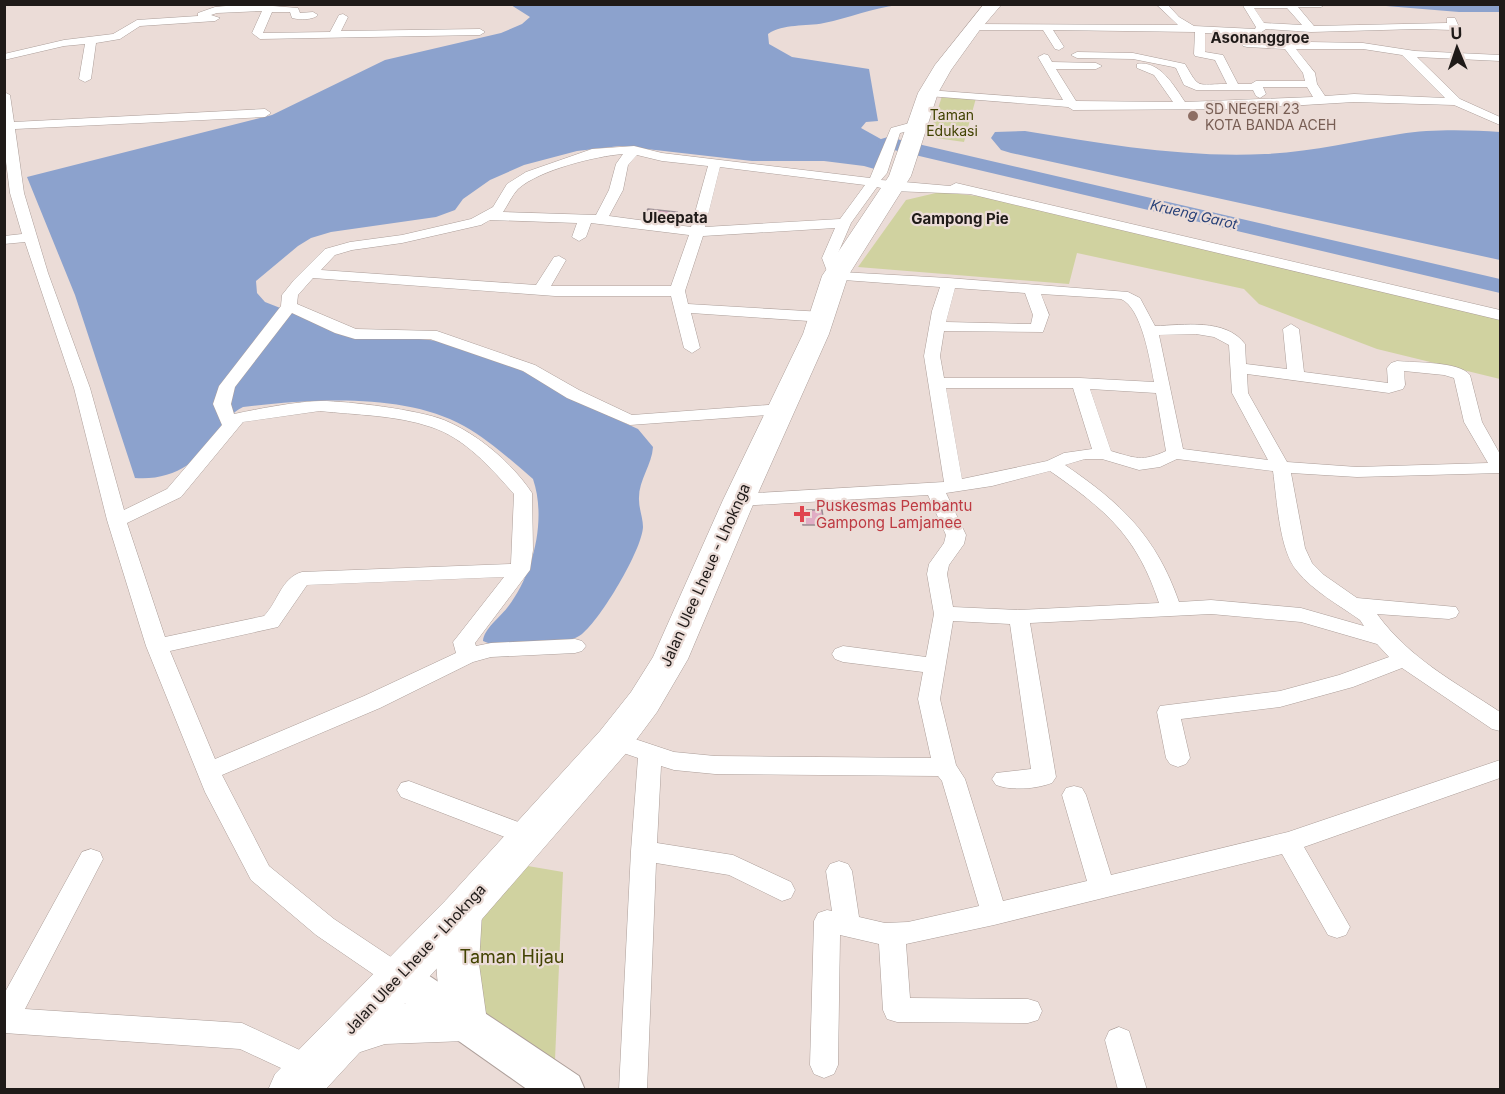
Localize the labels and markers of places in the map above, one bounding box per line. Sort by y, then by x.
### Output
place label: SD NEGERI 23 KOTA BANDA ACEH [1205,100,1336,133]
marker: SD NEGERI 23 KOTA BANDA ACEH [1186,109,1200,123]
place label: Puskesmas Pembantu Gampong Lamjamee [816,496,972,532]
marker: Puskesmas Pembantu Gampong Lamjamee [793,505,811,523]

